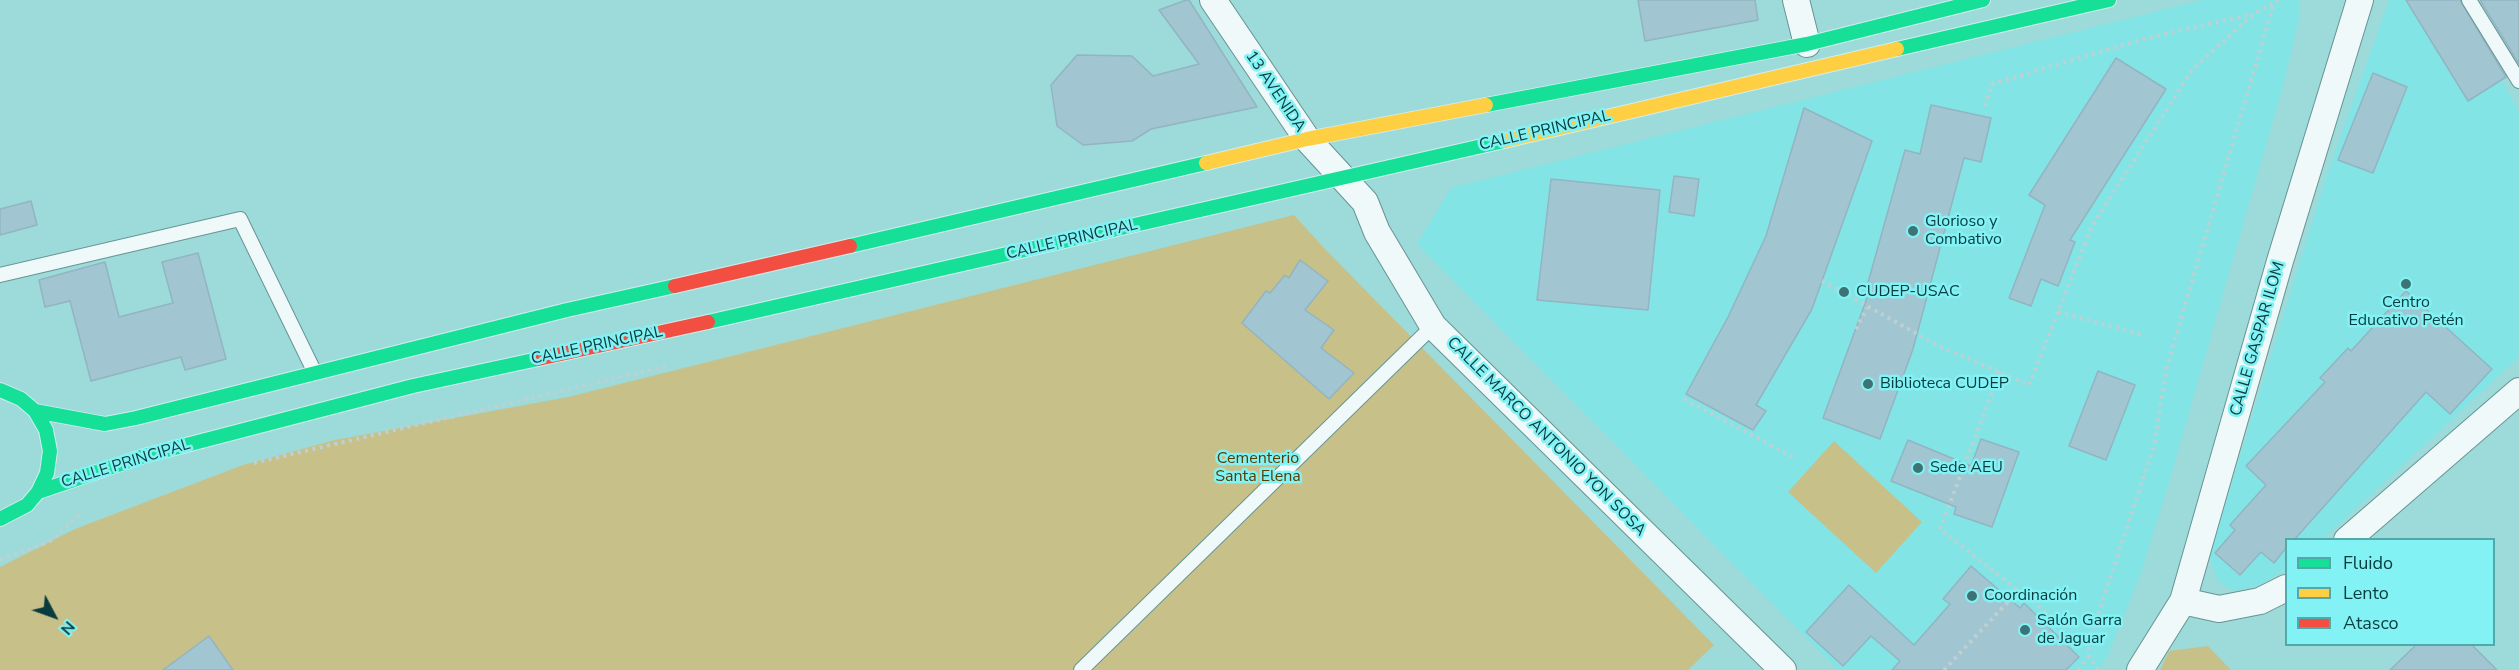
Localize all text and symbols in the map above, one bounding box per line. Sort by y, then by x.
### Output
street label: 13 AVENIDA [1241,48,1309,136]
street label: CALLE PRINCIPAL [1478,107,1612,155]
place label: Glorioso y Combativo [1925,212,2002,250]
street label: CALLE PRINCIPAL [1005,216,1139,264]
marker: Glorioso y Combativo [1906,224,1920,238]
street label: CALLE GASPAR ILOM [2227,260,2289,418]
marker: Centro Educativo Petén [2399,277,2413,291]
place label: CUDEP-USAC [1856,282,1960,302]
marker: CUDEP-USAC [1837,285,1851,299]
place label: Centro Educativo Petén [2348,293,2464,331]
street label: CALLE PRINCIPAL [529,323,665,369]
street label: CALLE MARCO ANTONIO YON SOSA [1443,334,1649,540]
place label: Biblioteca CUDEP [1880,374,2009,394]
marker: Biblioteca CUDEP [1861,377,1875,391]
street label: CALLE PRINCIPAL [59,435,193,493]
park label: Cementerio Santa Elena [1215,449,1301,487]
place label: Sede AEU [1930,458,2003,478]
marker: Sede AEU [1911,461,1925,475]
legend [2285,538,2495,646]
text: Fluido [2343,551,2393,575]
text: Lento [2343,581,2389,605]
north arrow [24,586,84,646]
place label: Coordinación [1984,586,2077,606]
marker: Coordinación [1965,589,1979,603]
place label: Salón Garra de Jaguar [2037,611,2122,649]
text: Atasco [2343,611,2399,635]
text: N [55,616,80,640]
marker: Salón Garra de Jaguar [2018,623,2032,637]

